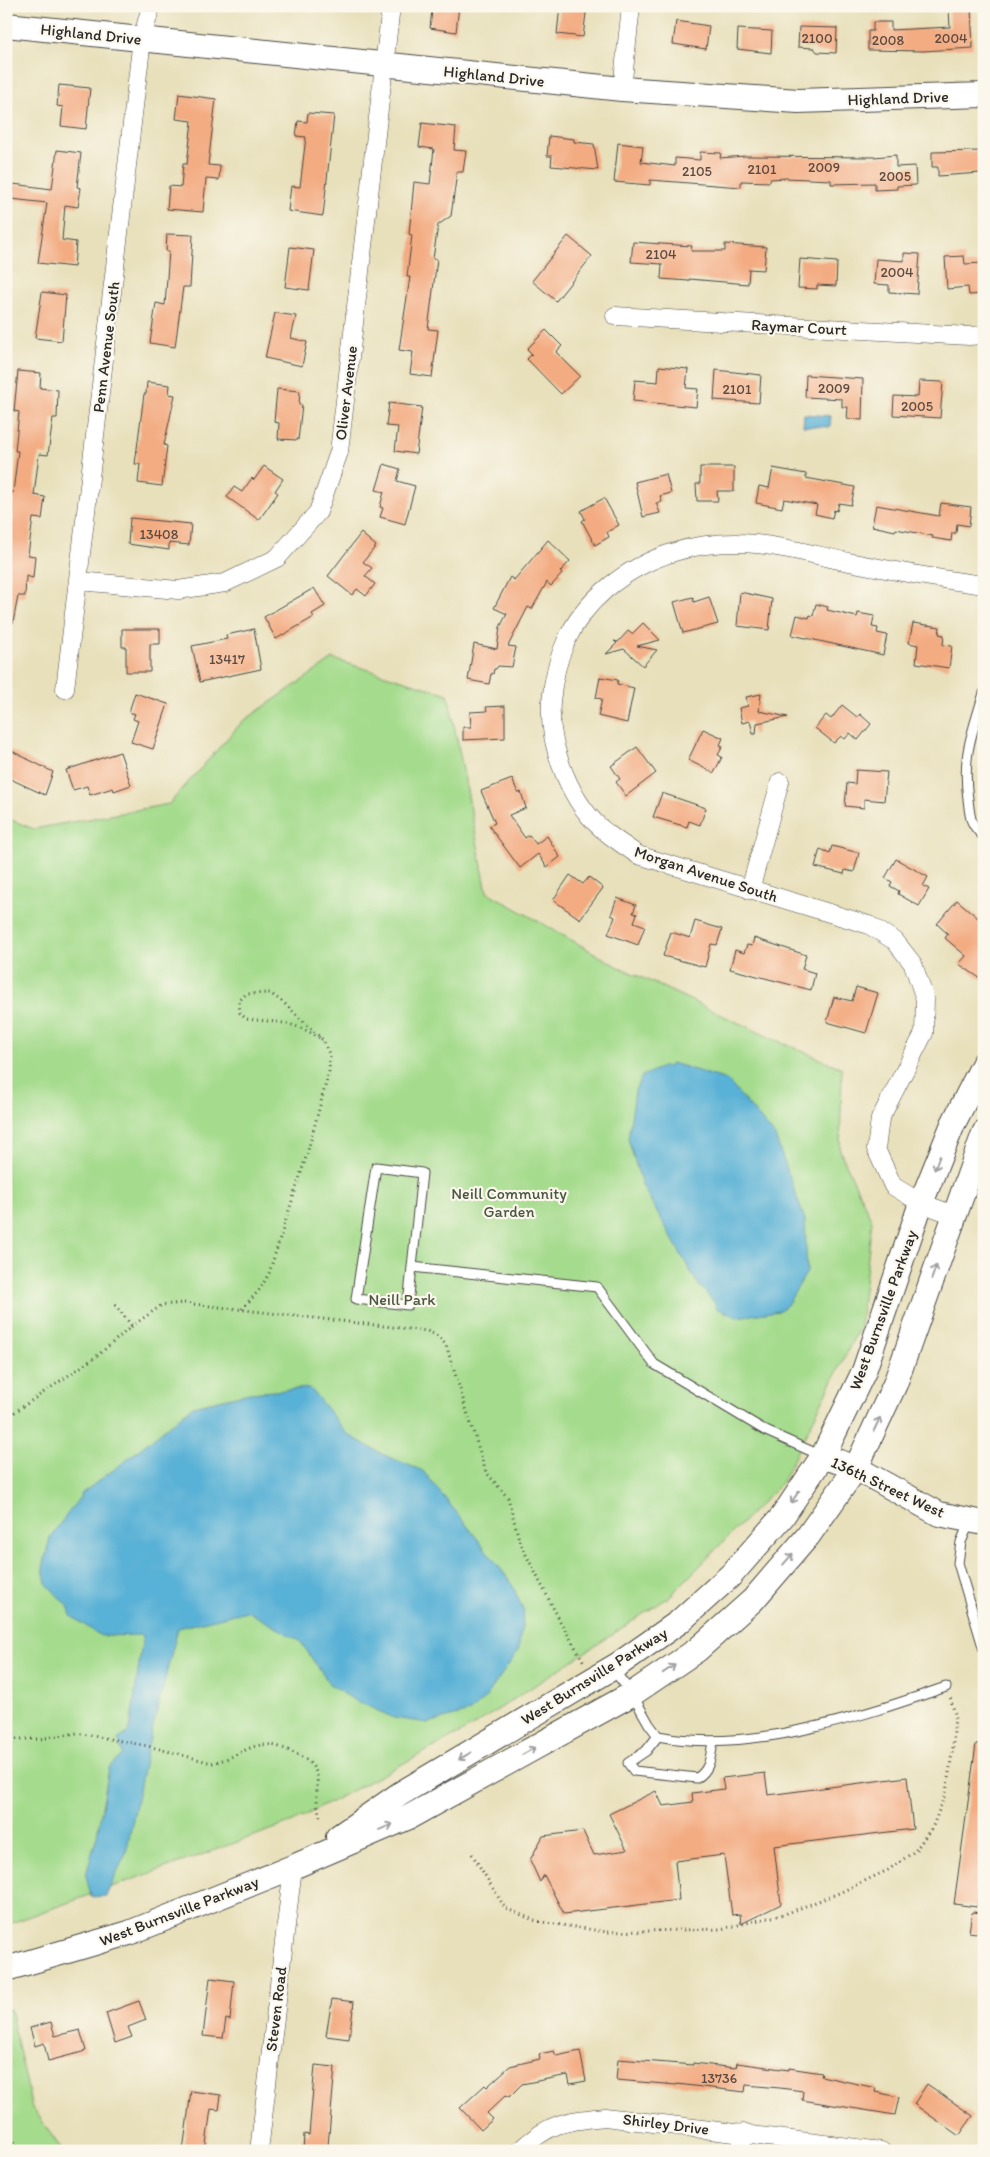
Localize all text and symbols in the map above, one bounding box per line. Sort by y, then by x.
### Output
street label: Highland Drive [40,19,142,49]
house number: 2100 [801,30,833,47]
house number: 2004 [934,30,968,47]
house number: 2008 [872,32,904,49]
street label: Highland Drive [443,61,545,91]
street label: Highland Drive [847,87,949,109]
house number: 2009 [808,159,840,176]
house number: 2101 [748,161,777,178]
house number: 2105 [682,163,712,180]
house number: 2005 [879,168,911,185]
house number: 2104 [646,246,677,263]
house number: 2004 [880,264,914,281]
street label: Penn Avenue South [89,280,123,414]
street label: Raymar Court [751,315,847,339]
street label: Oliver Avenue [331,345,361,441]
house number: 2009 [818,380,850,397]
house number: 2101 [723,381,752,398]
house number: 2005 [901,398,933,415]
house number: 13408 [140,526,179,543]
house number: 13417 [209,651,245,668]
street label: Morgan Avenue South [632,842,780,906]
one-way arrow [932,1155,941,1170]
park label: Neill Community Garden [451,1184,567,1221]
street label: West Burnsville Parkway [845,1227,921,1393]
one-way arrow [930,1265,939,1280]
park label: Neill Park [368,1290,436,1309]
one-way arrow [872,1417,882,1432]
street label: 136th Street West [828,1452,948,1522]
one-way arrow [790,1489,800,1503]
one-way arrow [782,1553,794,1566]
street label: West Burnsville Parkway [517,1623,671,1729]
one-way arrow [662,1664,676,1674]
one-way arrow [521,1746,536,1755]
one-way arrow [458,1751,472,1761]
one-way arrow [378,1822,393,1832]
street label: West Burnsville Parkway [97,1872,262,1950]
street label: Steven Road [261,1965,291,2052]
house number: 13736 [701,2070,737,2087]
street label: Shirley Drive [622,2109,710,2139]

